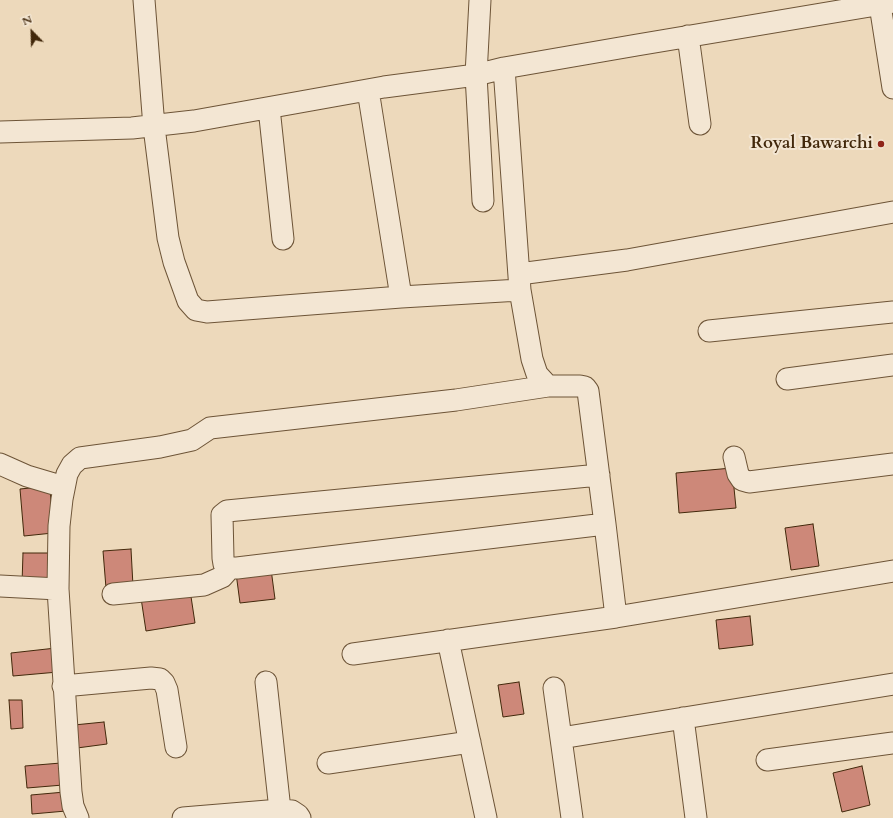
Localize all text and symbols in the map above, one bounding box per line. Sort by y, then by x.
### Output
north arrow [12,12,52,52]
text: N [20,12,34,29]
place label: Royal Bawarchi [751,134,873,154]
marker: Royal Bawarchi [876,139,886,149]

